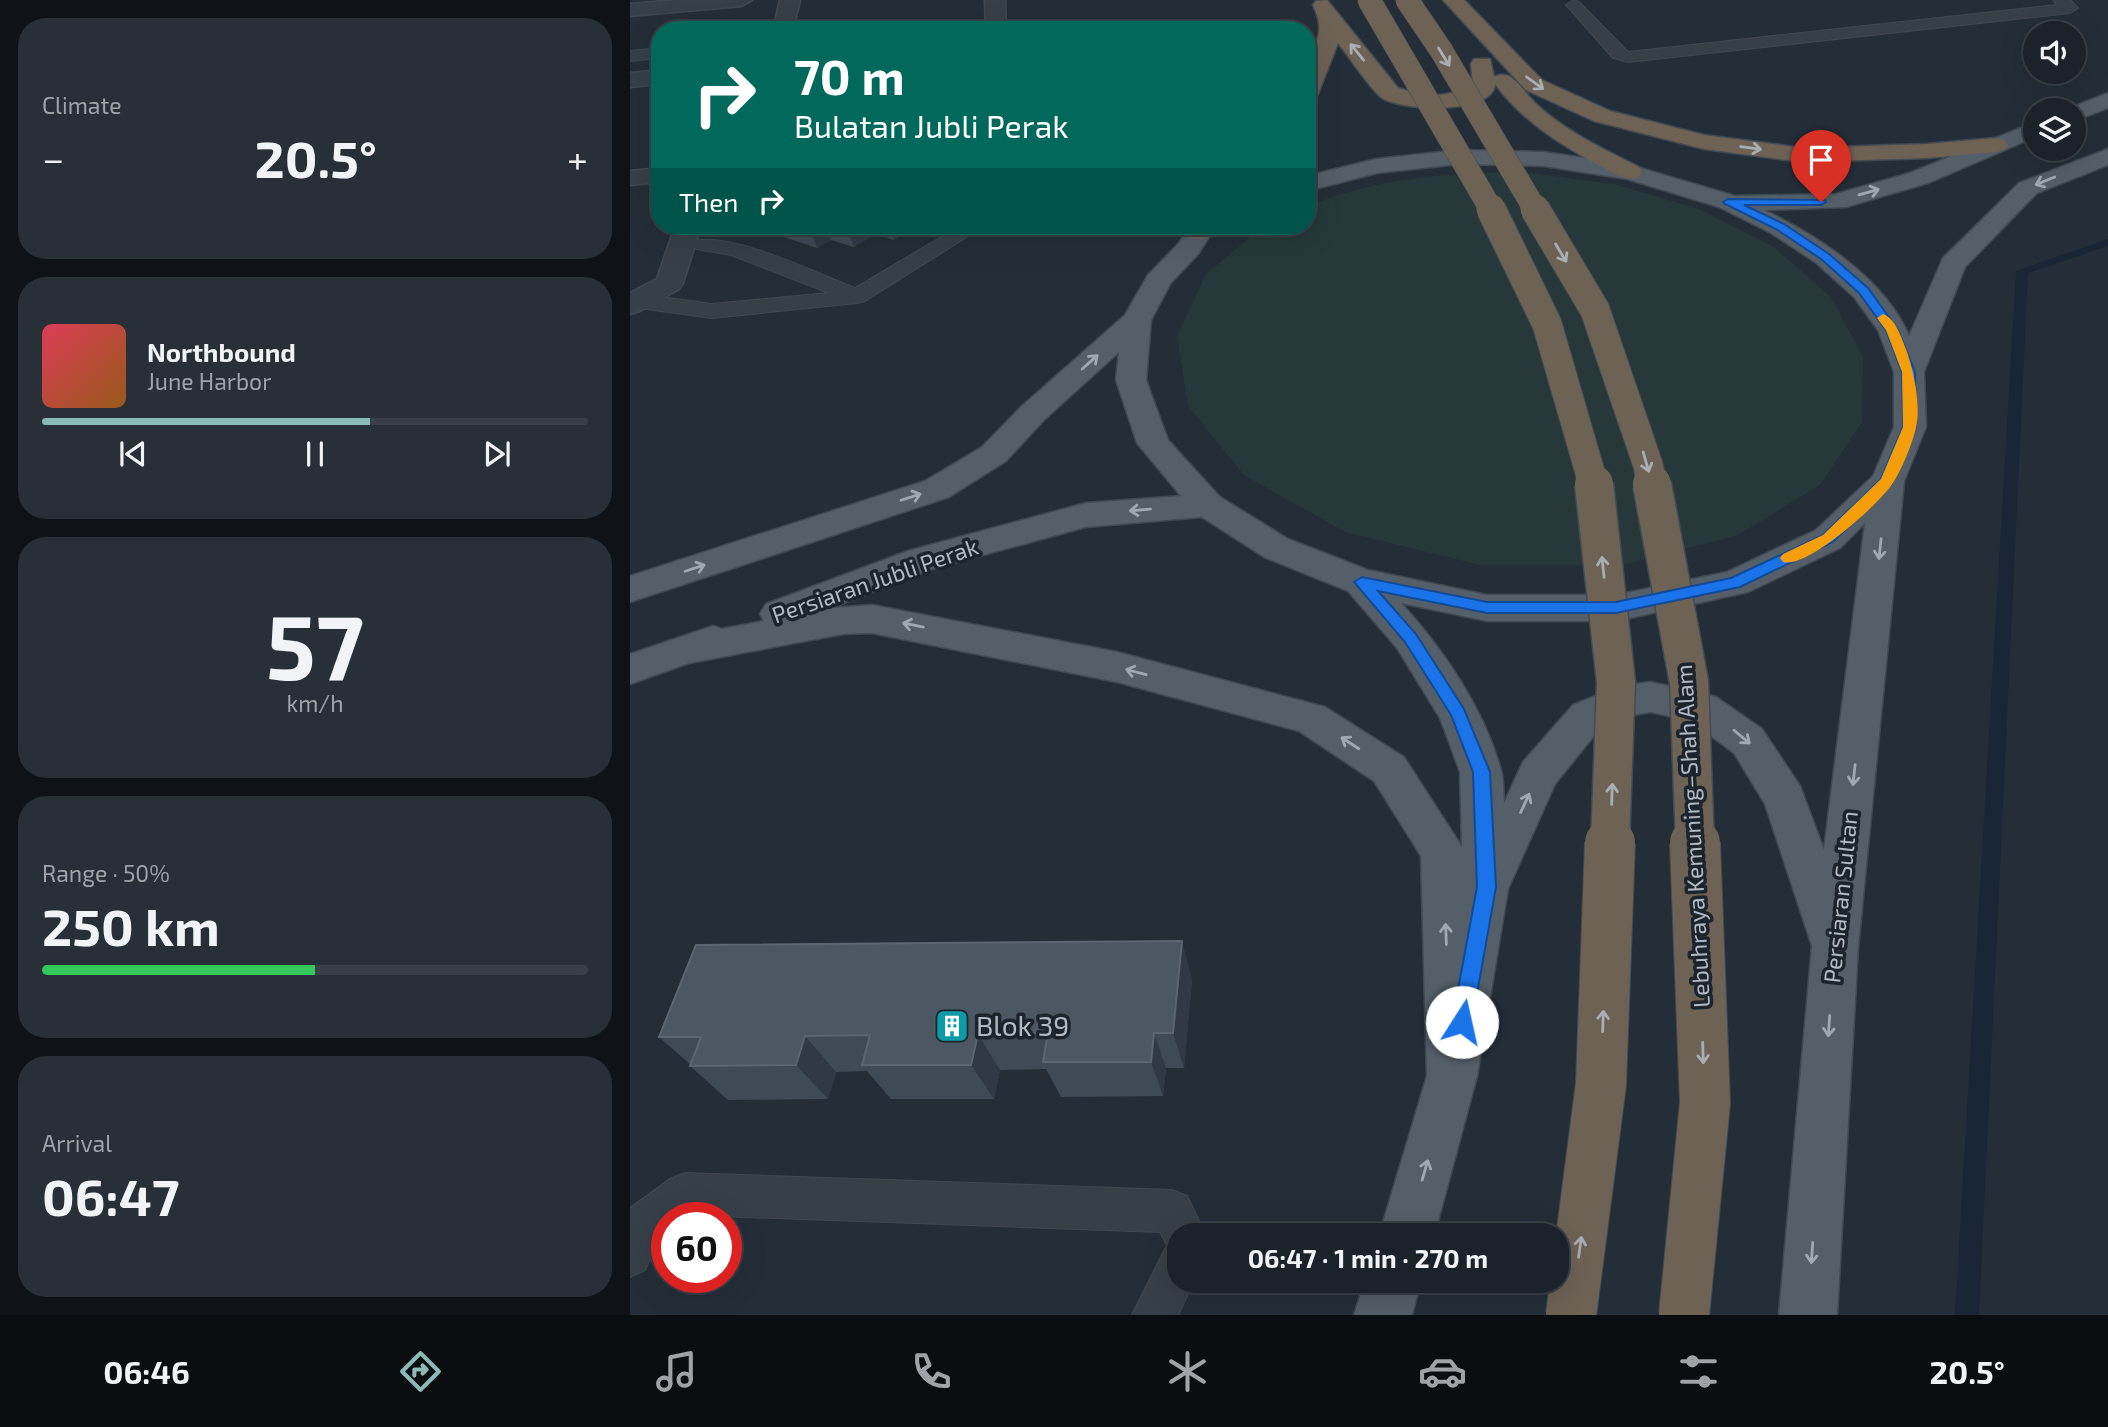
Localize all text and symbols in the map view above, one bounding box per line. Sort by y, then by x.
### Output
map controls [2023,21,2086,161]
button: sound [2023,21,2086,84]
one-way arrow [1349,44,1365,62]
text: 70 m [794,46,905,105]
one-way arrow [1438,47,1452,67]
icon: right [679,49,770,140]
one-way arrow [1525,76,1544,90]
text: Climate [42,91,122,119]
button: layers [2023,98,2086,161]
text: Bulatan Jubli Perak [794,106,1069,144]
text: 20.5° [254,126,377,188]
pin [1791,130,1851,202]
text: − [42,135,64,181]
text: + [567,135,588,181]
icon: arrive [1802,141,1840,179]
one-way arrow [1739,142,1762,155]
one-way arrow [2034,176,2056,189]
icon: right [752,182,790,220]
one-way arrow [1858,185,1880,198]
text: Then [679,186,738,217]
one-way arrow [1554,242,1568,262]
text: Northbound [147,336,296,367]
one-way arrow [1081,354,1099,370]
text: June Harbor [147,367,271,395]
icon: previous [114,435,152,473]
icon: pause [296,435,334,473]
icon: next [478,435,516,473]
one-way arrow [1641,451,1654,473]
one-way arrow [900,490,922,503]
one-way arrow [1129,504,1152,517]
street label: Persiaran Jubli Perak [768,532,982,628]
one-way arrow [1873,537,1886,560]
one-way arrow [1597,556,1610,579]
one-way arrow [684,561,706,574]
text: 57 [266,589,364,698]
one-way arrow [902,618,925,632]
street label: Lebuhraya Kemuning–Shah Alam [1669,664,1715,1008]
one-way arrow [1125,665,1148,678]
text: km/h [286,689,344,717]
one-way arrow [1732,729,1750,745]
one-way arrow [1341,736,1360,751]
one-way arrow [1848,763,1861,786]
one-way arrow [1605,783,1618,806]
one-way arrow [1519,792,1532,814]
street label: Persiaran Sultan [1817,809,1863,984]
text: Range · 50% [42,859,170,887]
text: 250 km [42,894,220,956]
one-way arrow [1440,923,1453,946]
position arrow [1425,985,1499,1059]
building icon: Blok 39 [933,1007,971,1045]
place label: Blok 39 [976,1008,1069,1042]
one-way arrow [1597,1010,1610,1033]
one-way arrow [1822,1014,1835,1036]
one-way arrow [1696,1041,1709,1064]
text: Arrival [42,1129,112,1157]
one-way arrow [1419,1159,1432,1181]
text: 06:47 [42,1164,179,1226]
speed limit sign: 60 [651,1202,742,1293]
one-way arrow [1573,1236,1586,1259]
one-way arrow [1805,1241,1818,1263]
text: 06:47 · 1 min · 270 m [1248,1242,1488,1273]
icon: directions [396,1347,445,1396]
icon: music [652,1347,701,1396]
icon: phone [907,1347,956,1396]
icon: climate [1163,1347,1212,1396]
icon: car [1418,1347,1467,1396]
icon: filters [1674,1347,1723,1396]
text: 06:46 [103,1352,190,1390]
text: 20.5° [1929,1352,2005,1390]

